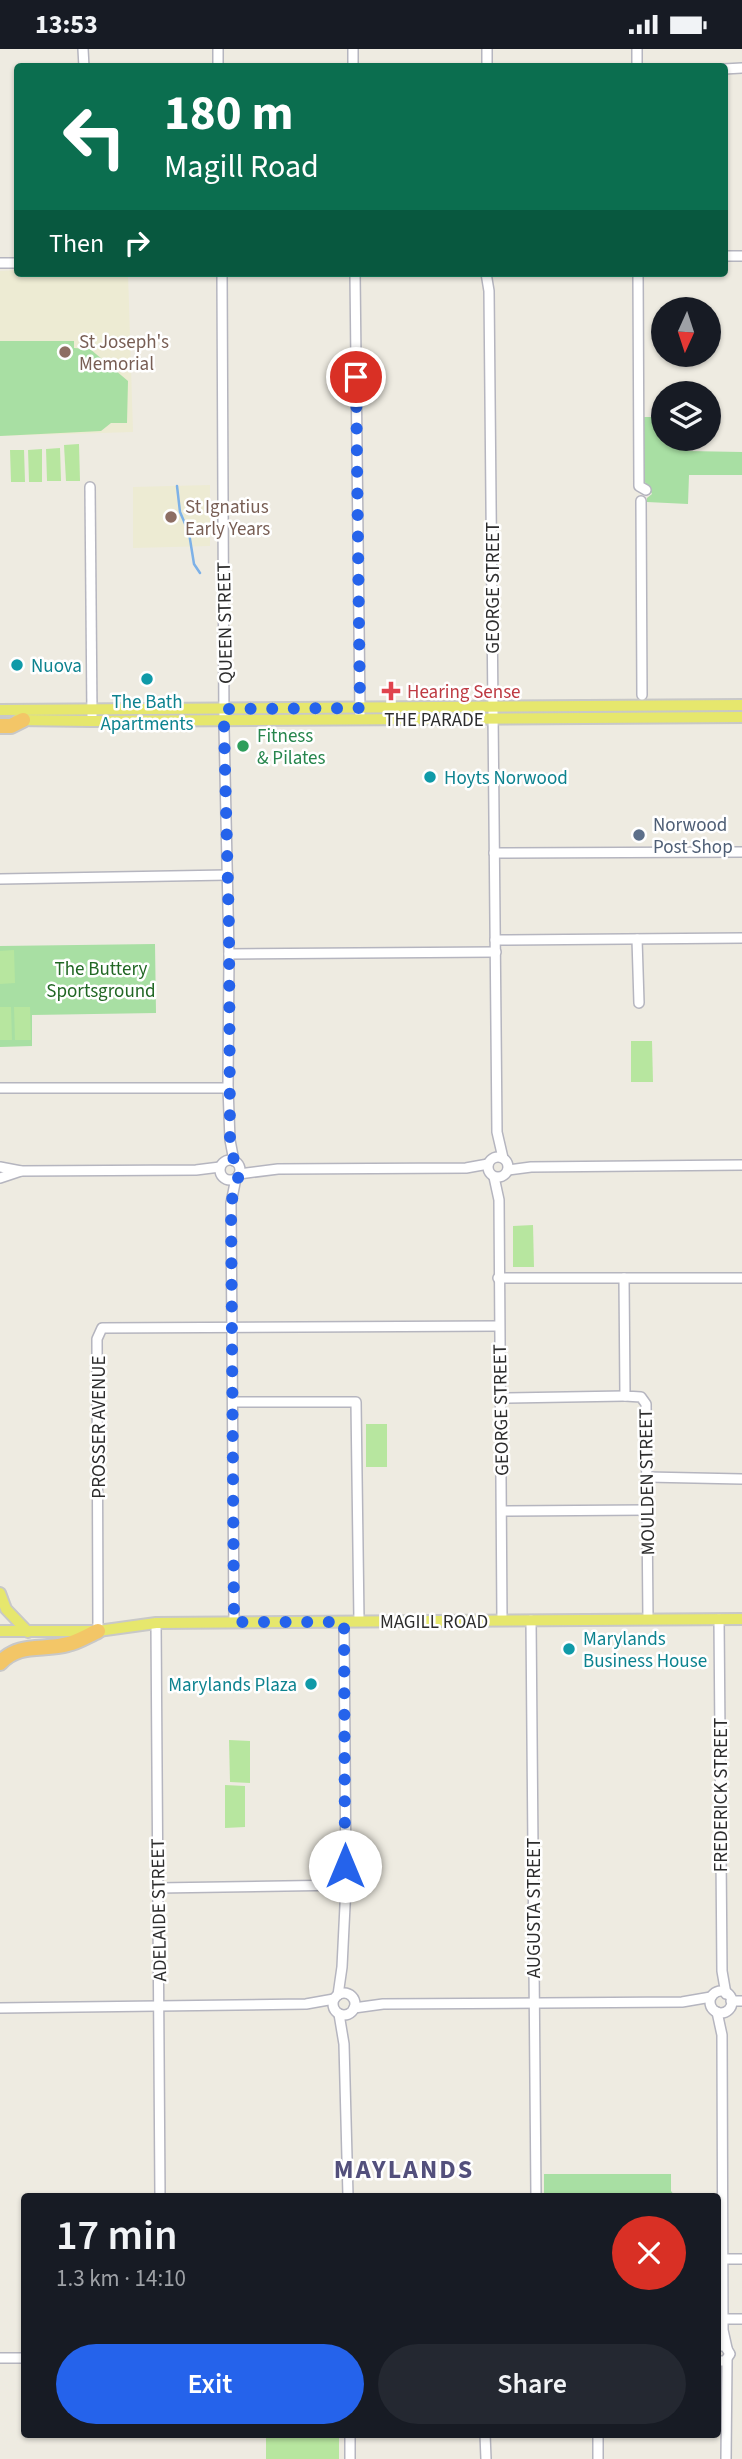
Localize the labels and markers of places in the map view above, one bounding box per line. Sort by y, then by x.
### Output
place label: St Joseph's Memorial [79,329,169,378]
marker: St Joseph's Memorial [57,344,73,360]
pin [326,347,386,407]
place label: St Ignatius Early Years [185,494,270,543]
marker: St Ignatius Early Years [163,509,179,525]
place label: Nuova [31,653,82,680]
marker: Nuova [9,657,25,673]
marker: The Bath Apartments [139,671,155,687]
place label: Hearing Sense [407,679,521,706]
marker: Hearing Sense [381,681,401,701]
place label: The Bath Apartments [101,689,194,738]
place label: Fitness & Pilates [257,723,326,772]
marker: Fitness & Pilates [235,738,251,754]
place label: Hoyts Norwood [444,765,568,792]
marker: Hoyts Norwood [422,769,438,785]
place label: Norwood Post Shop [653,812,733,861]
marker: Norwood Post Shop [631,827,647,843]
place label: Marylands Business House [583,1626,707,1675]
marker: Marylands Business House [561,1641,577,1657]
place label: Marylands Plaza [168,1672,297,1699]
marker: Marylands Plaza [303,1676,319,1692]

